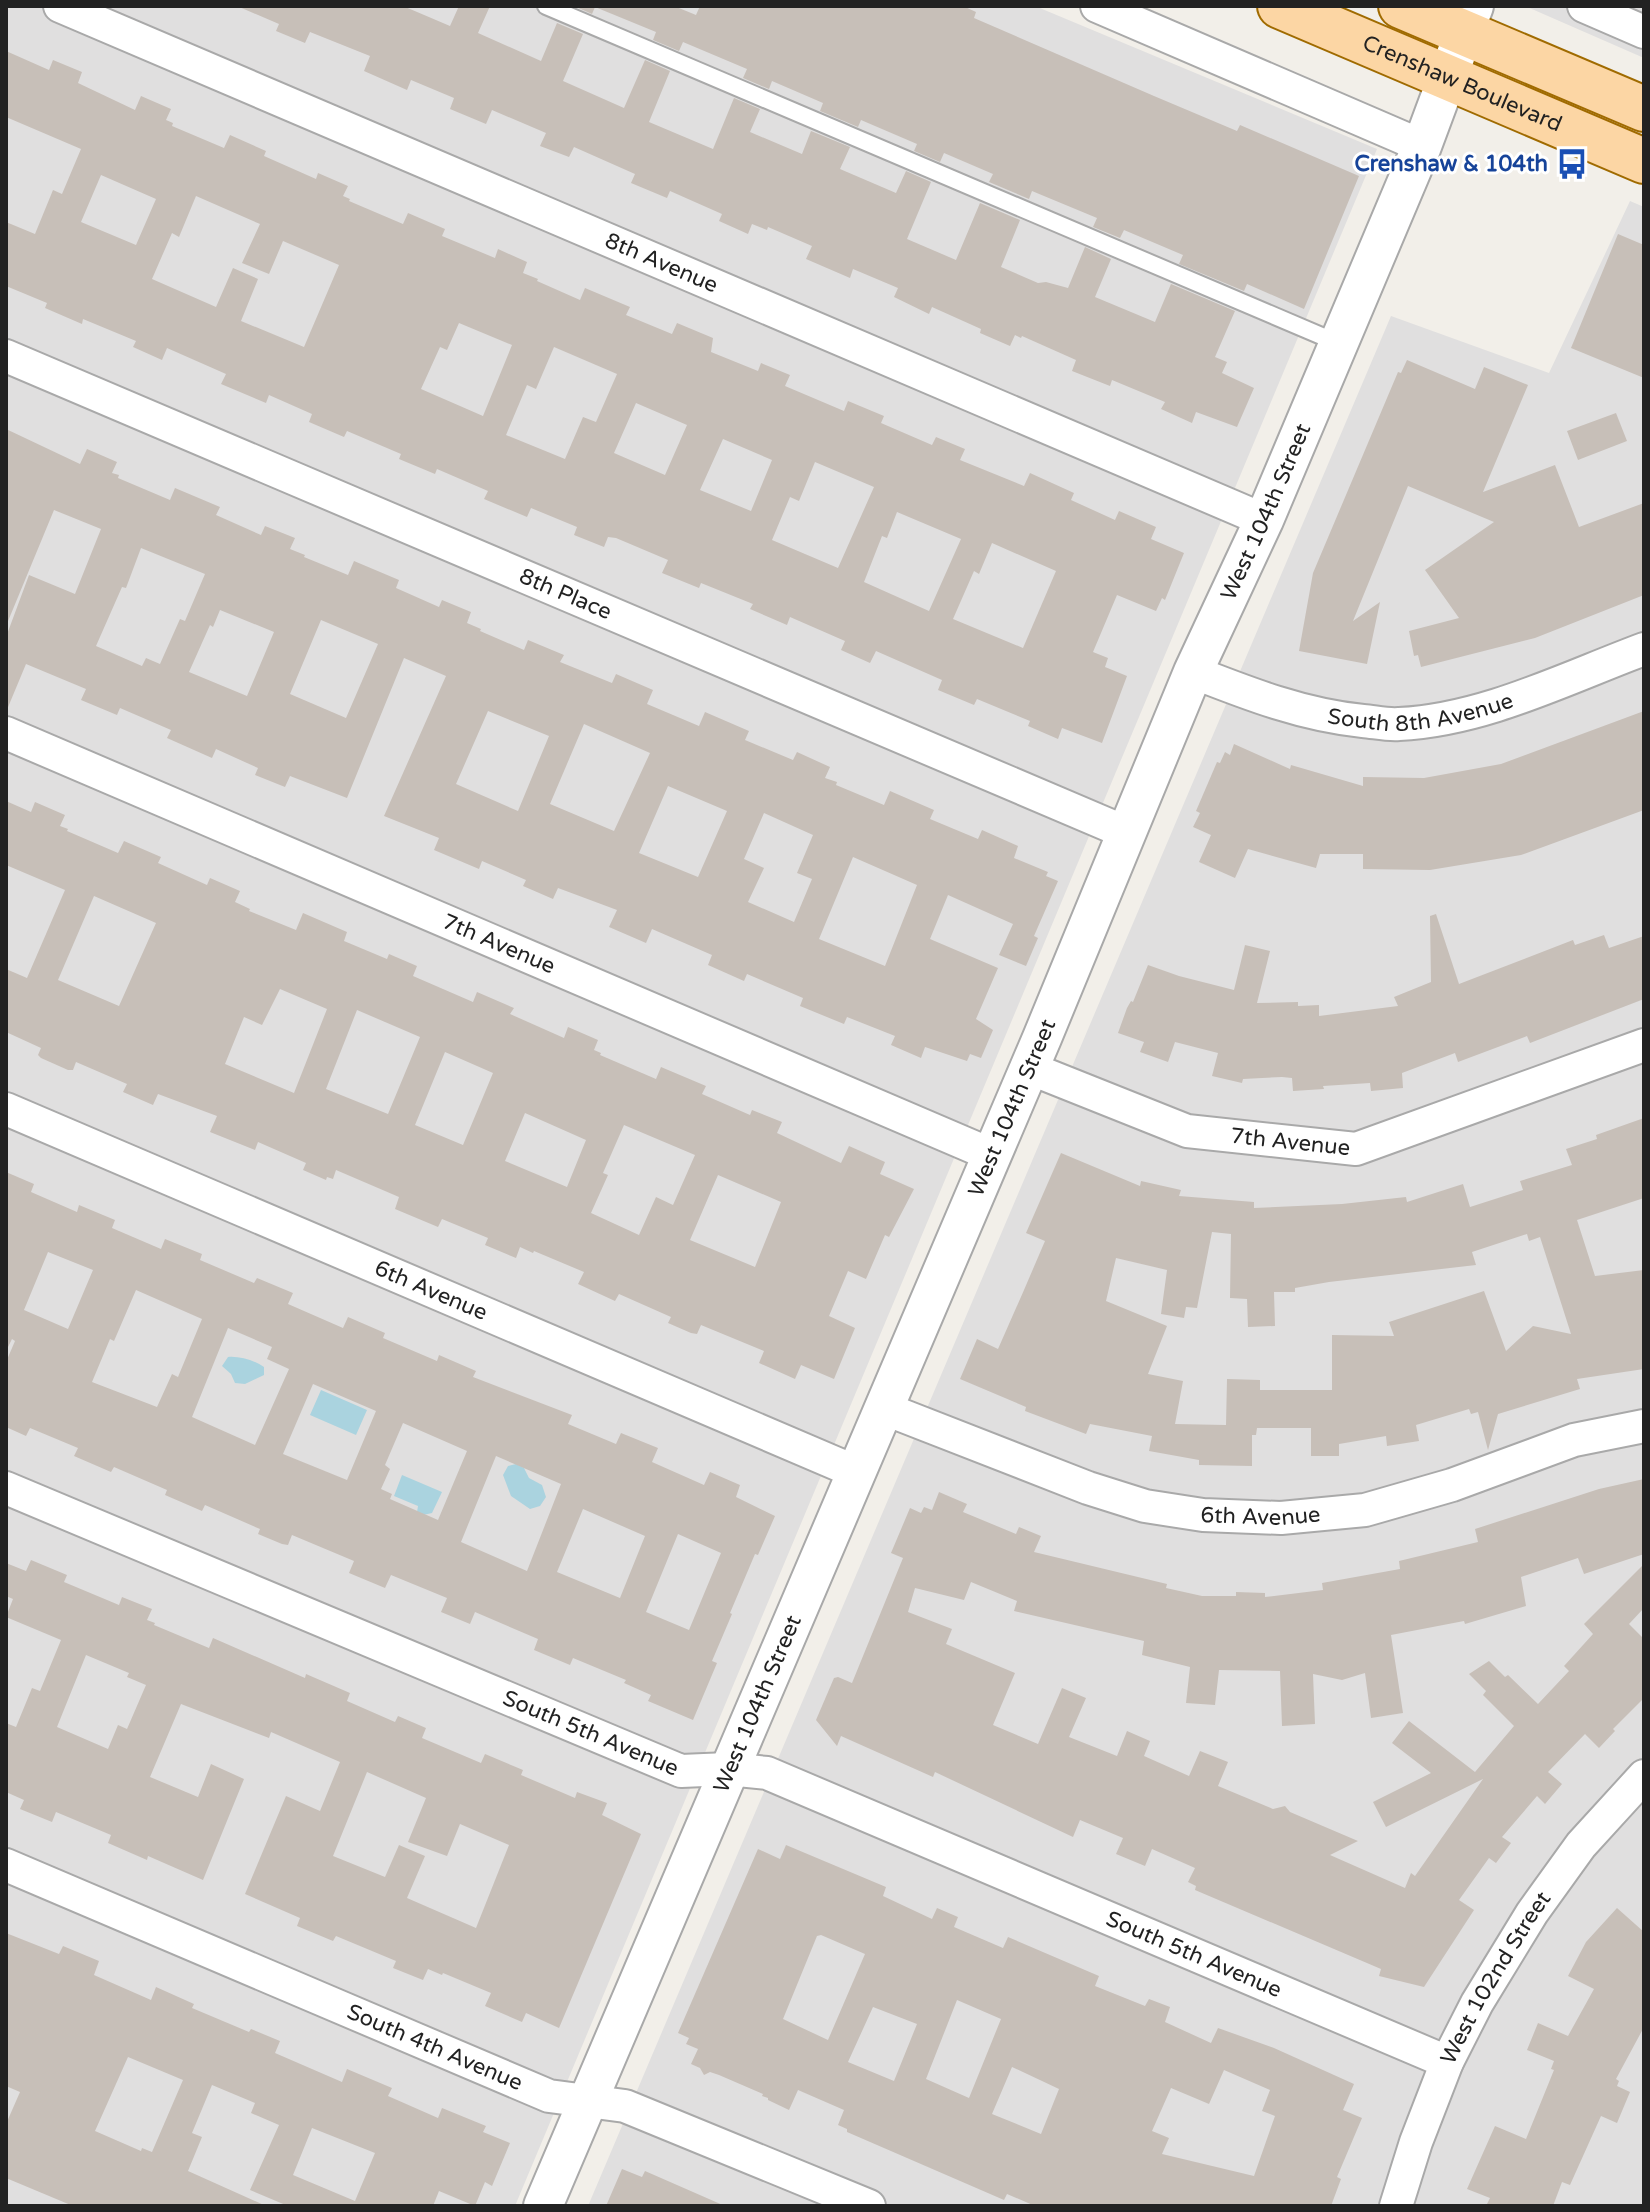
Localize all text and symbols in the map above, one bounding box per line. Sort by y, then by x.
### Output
street label: Crenshaw Boulevard [1359,30,1566,137]
bus stop icon: Crenshaw & 104th [1555,147,1589,181]
place label: Crenshaw & 104th [1355,151,1548,177]
street label: 8th Avenue [601,227,722,298]
street label: West 104th Street [1215,420,1316,604]
street label: 8th Place [515,563,616,625]
street label: South 8th Avenue [1326,688,1517,737]
street label: 7th Avenue [438,908,559,979]
street label: West 104th Street [963,1015,1061,1201]
street label: 7th Avenue [1229,1123,1351,1161]
street label: 6th Avenue [371,1255,491,1326]
street label: 6th Avenue [1200,1501,1322,1531]
street label: West 104th Street [708,1611,807,1797]
street label: South 5th Avenue [499,1685,682,1781]
street label: West 102nd Street [1435,1886,1556,2069]
street label: South 5th Avenue [1102,1906,1285,2003]
street label: South 4th Avenue [343,1999,526,2096]

